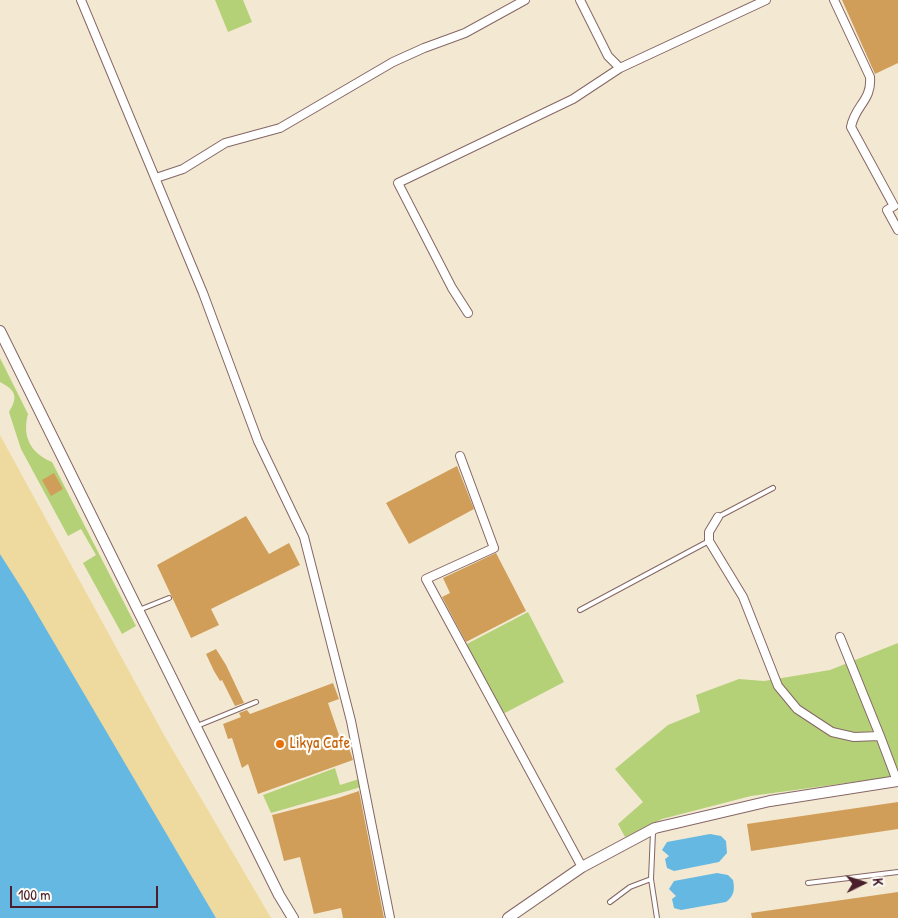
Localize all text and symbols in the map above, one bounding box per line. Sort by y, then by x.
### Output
place label: Likya Cafe [290,734,350,754]
marker: Likya Cafe [274,738,286,750]
north arrow [838,858,888,908]
scale bar [12,876,160,908]
text: K [869,878,888,886]
text: 100 m [18,884,51,905]

